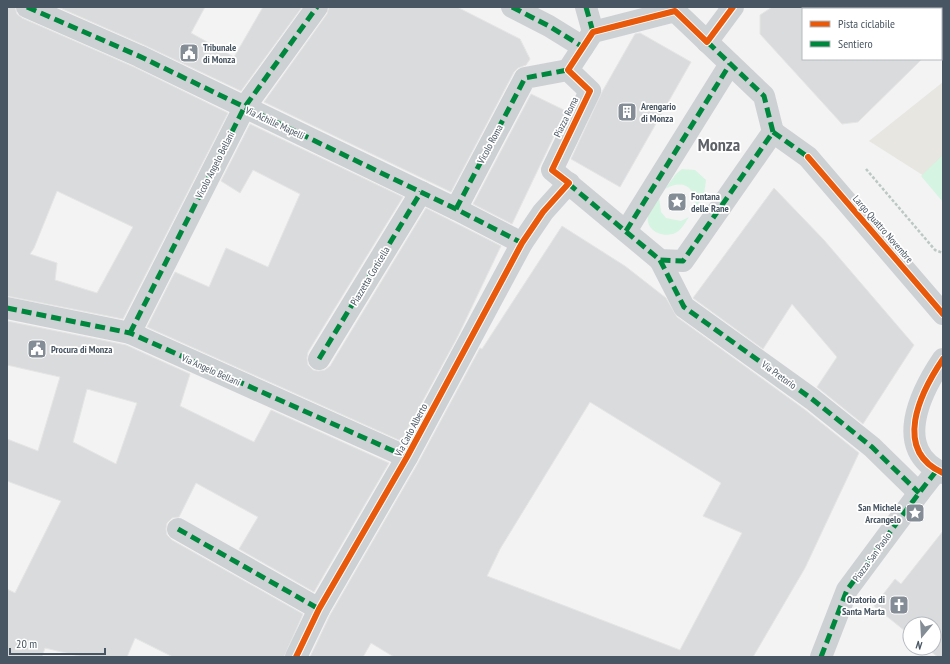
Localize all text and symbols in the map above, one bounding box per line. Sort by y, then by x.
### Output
legend [802,8,942,60]
text: Pista ciclabile [838,16,895,31]
text: Sentiero [838,36,873,51]
place label: Tribunale di Monza [203,41,236,66]
public building icon: Tribunale di Monza [178,42,200,64]
street label: Piazza Roma [551,95,581,139]
place label: Arengario di Monza [640,100,676,125]
building icon: Arengario di Monza [616,101,638,123]
street label: Via Achille Mapelli [242,103,307,142]
street label: Vicolo Roma [474,122,506,167]
street label: Vicolo Angelo Bellani [192,129,237,202]
district label: Monza [698,133,740,156]
place label: Fontana delle Rane [691,190,729,215]
place icon: Fontana delle Rane [666,191,688,213]
street label: Largo Quattro Novembre [850,193,916,265]
street label: Piazzetta Corticella [347,244,393,308]
public building icon: Procura di Monza [26,338,48,360]
place label: Procura di Monza [51,343,112,356]
street label: Via Angelo Bellani [179,351,242,389]
street label: Via Pretorio [758,357,799,392]
street label: Via Carlo Alberto [391,401,430,460]
place label: San Michele Arcangelo [858,501,902,526]
place icon: San Michele Arcangelo [904,502,926,524]
street label: Piazza San Paolo [850,530,894,584]
place label: Oratorio di Santa Marta [842,593,885,618]
church icon: Oratorio di Santa Marta [888,594,910,616]
north arrow [902,616,942,656]
scale bar [10,630,105,656]
text: 20 m [16,636,37,651]
text: N [914,638,924,653]

